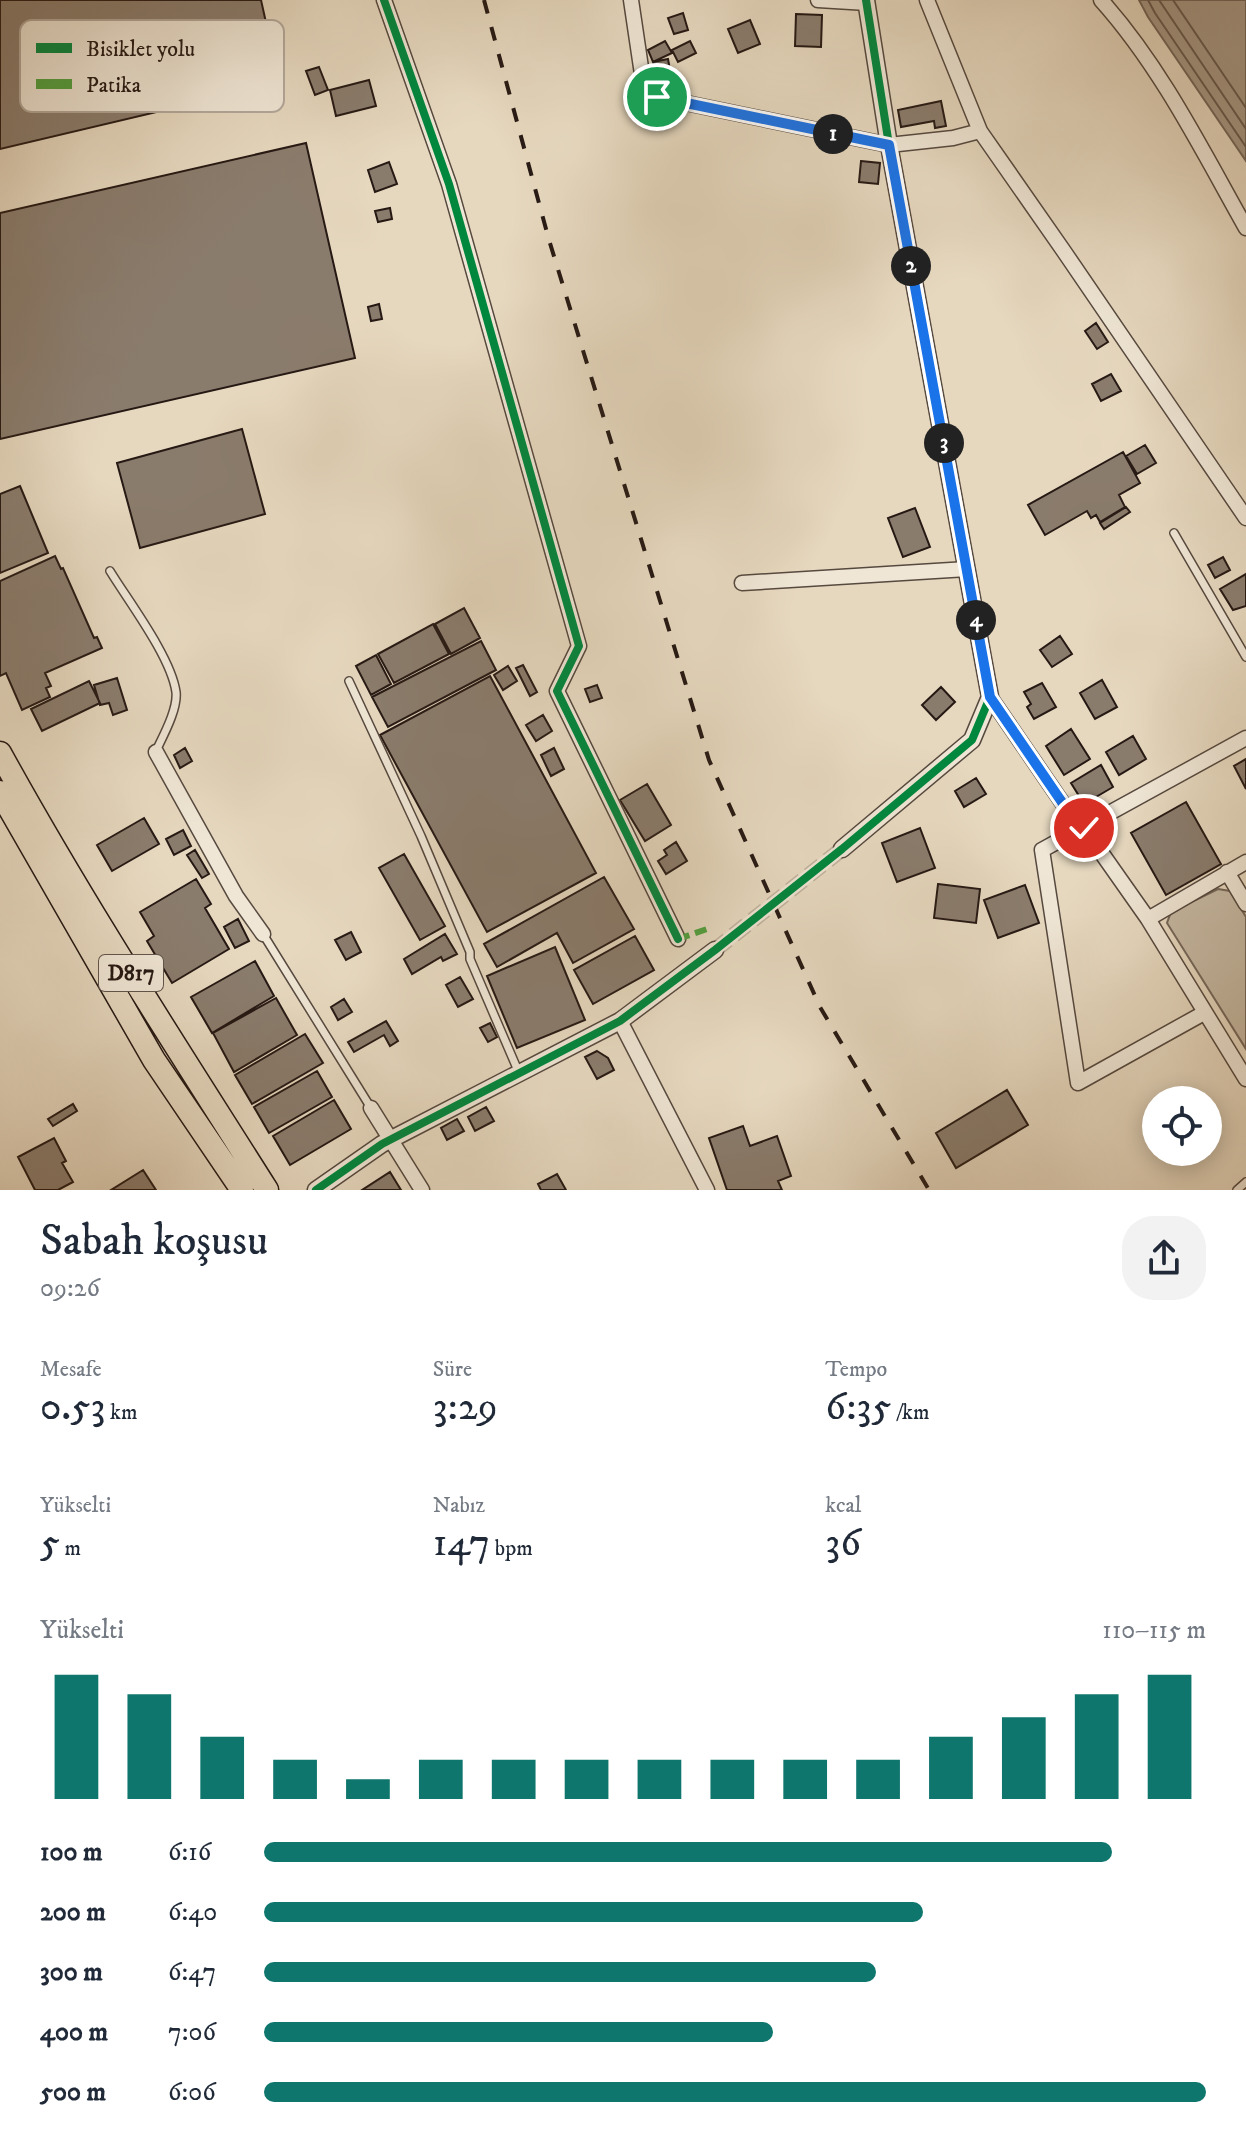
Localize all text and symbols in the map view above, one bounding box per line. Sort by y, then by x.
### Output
legend [20,20,284,112]
text: Bisiklet yolu [86,36,195,63]
pin [623,63,691,131]
text: Patika [86,72,142,99]
icon: arrive [635,75,679,119]
pin: 1 [813,114,853,154]
text: 1 [829,120,837,147]
pin: 2 [891,246,931,286]
text: 2 [906,252,916,279]
pin: 3 [924,423,964,463]
text: 3 [940,429,948,456]
pin: 4 [956,600,996,640]
text: 4 [970,606,982,633]
pin [1050,794,1118,862]
icon: check [1062,806,1106,850]
road number: D817 [99,955,163,991]
map controls [1142,1086,1222,1166]
button: locate [1142,1086,1222,1166]
text: Sabah koşusu [40,1214,268,1269]
button: share [1122,1216,1206,1300]
text: 09:26 [40,1272,100,1305]
text: Mesafe [40,1356,102,1383]
text: Süre [433,1356,472,1383]
text: Tempo [825,1356,887,1383]
text: 0.53 [40,1383,105,1433]
text: 3:29 [433,1383,498,1433]
text: 6:35 [825,1383,891,1433]
text: km [105,1399,138,1426]
text: /km [891,1399,930,1426]
text: Yükselti [40,1492,111,1519]
text: Nabız [433,1492,485,1519]
text: kcal [825,1492,861,1519]
text: 5 [40,1519,60,1569]
text: 147 [433,1519,490,1569]
text: 36 [825,1519,861,1569]
text: m [60,1535,81,1562]
text: bpm [490,1535,533,1562]
text: Yükselti [40,1614,124,1647]
text: 110–115 m [1102,1614,1206,1647]
text: 100 m [40,1836,103,1869]
text: 6:16 [168,1836,211,1869]
text: 200 m [40,1896,106,1929]
text: 6:40 [168,1896,217,1929]
text: 300 m [40,1956,103,1989]
text: 6:47 [168,1956,216,1989]
text: 400 m [40,2016,108,2049]
text: 7:06 [168,2016,216,2049]
text: 500 m [40,2076,106,2109]
text: 6:06 [168,2076,216,2109]

